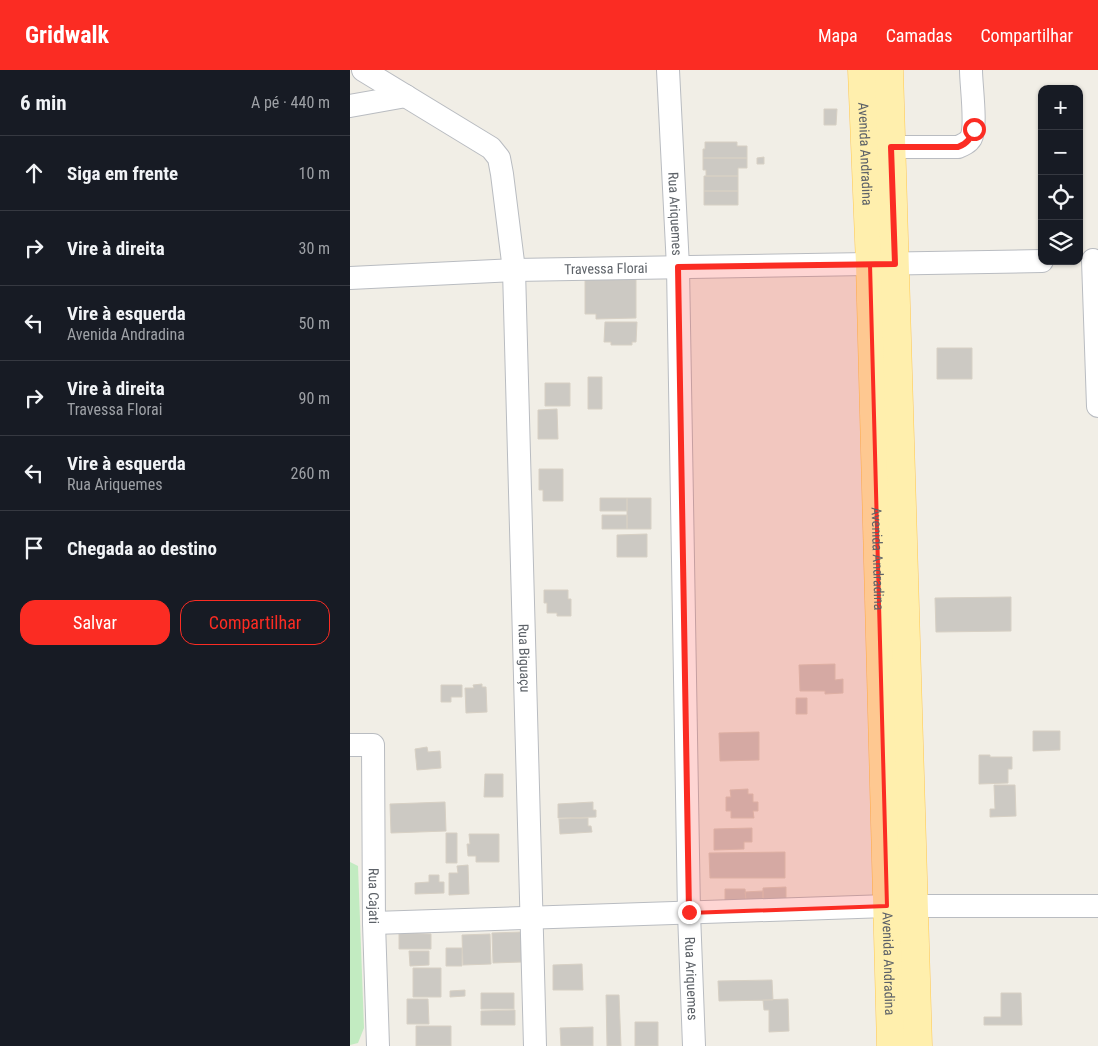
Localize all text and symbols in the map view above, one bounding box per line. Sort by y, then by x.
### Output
text: Gridwalk [25,21,109,49]
text: Mapa [818,25,858,46]
text: Camadas [886,25,952,46]
text: Compartilhar [980,25,1073,46]
map controls [1038,85,1083,265]
button: + [1038,85,1083,130]
text: 6 min [20,91,67,115]
text: A pé · 440 m [251,93,330,112]
street label: Avenida Andradina [855,102,876,206]
route start [963,118,986,141]
button: − [1038,130,1083,175]
icon: ahead [20,159,48,187]
text: Siga em frente [67,162,178,185]
text: 10 m [298,164,330,183]
street label: Rua Ariquemes [665,172,685,256]
button: locate [1038,175,1083,220]
button: layers [1038,220,1083,265]
icon: right [20,234,48,262]
text: Vire à direita [67,237,165,260]
text: 30 m [298,239,330,258]
street label: Travessa Florai [564,260,648,277]
text: Vire à esquerda [67,302,186,325]
icon: left [20,309,48,337]
text: 50 m [298,314,330,333]
text: Avenida Andradina [67,325,185,344]
text: Vire à direita [67,377,165,400]
icon: right [20,384,48,412]
text: 90 m [298,389,330,408]
text: Travessa Florai [67,400,162,419]
text: Vire à esquerda [67,452,186,475]
icon: left [20,459,48,487]
text: 260 m [291,464,330,483]
text: Rua Ariquemes [67,475,162,494]
street label: Avenida Andradina [869,507,887,611]
icon: arrive [20,534,48,562]
text: Chegada ao destino [67,537,217,560]
button: Salvar [20,600,170,645]
button: Compartilhar [180,600,330,645]
street label: Rua Biguaçu [516,624,533,693]
street label: Rua Cajati [366,868,382,924]
route end [678,901,701,924]
street label: Avenida Andradina [879,912,898,1015]
street label: Rua Ariquemes [682,937,701,1021]

